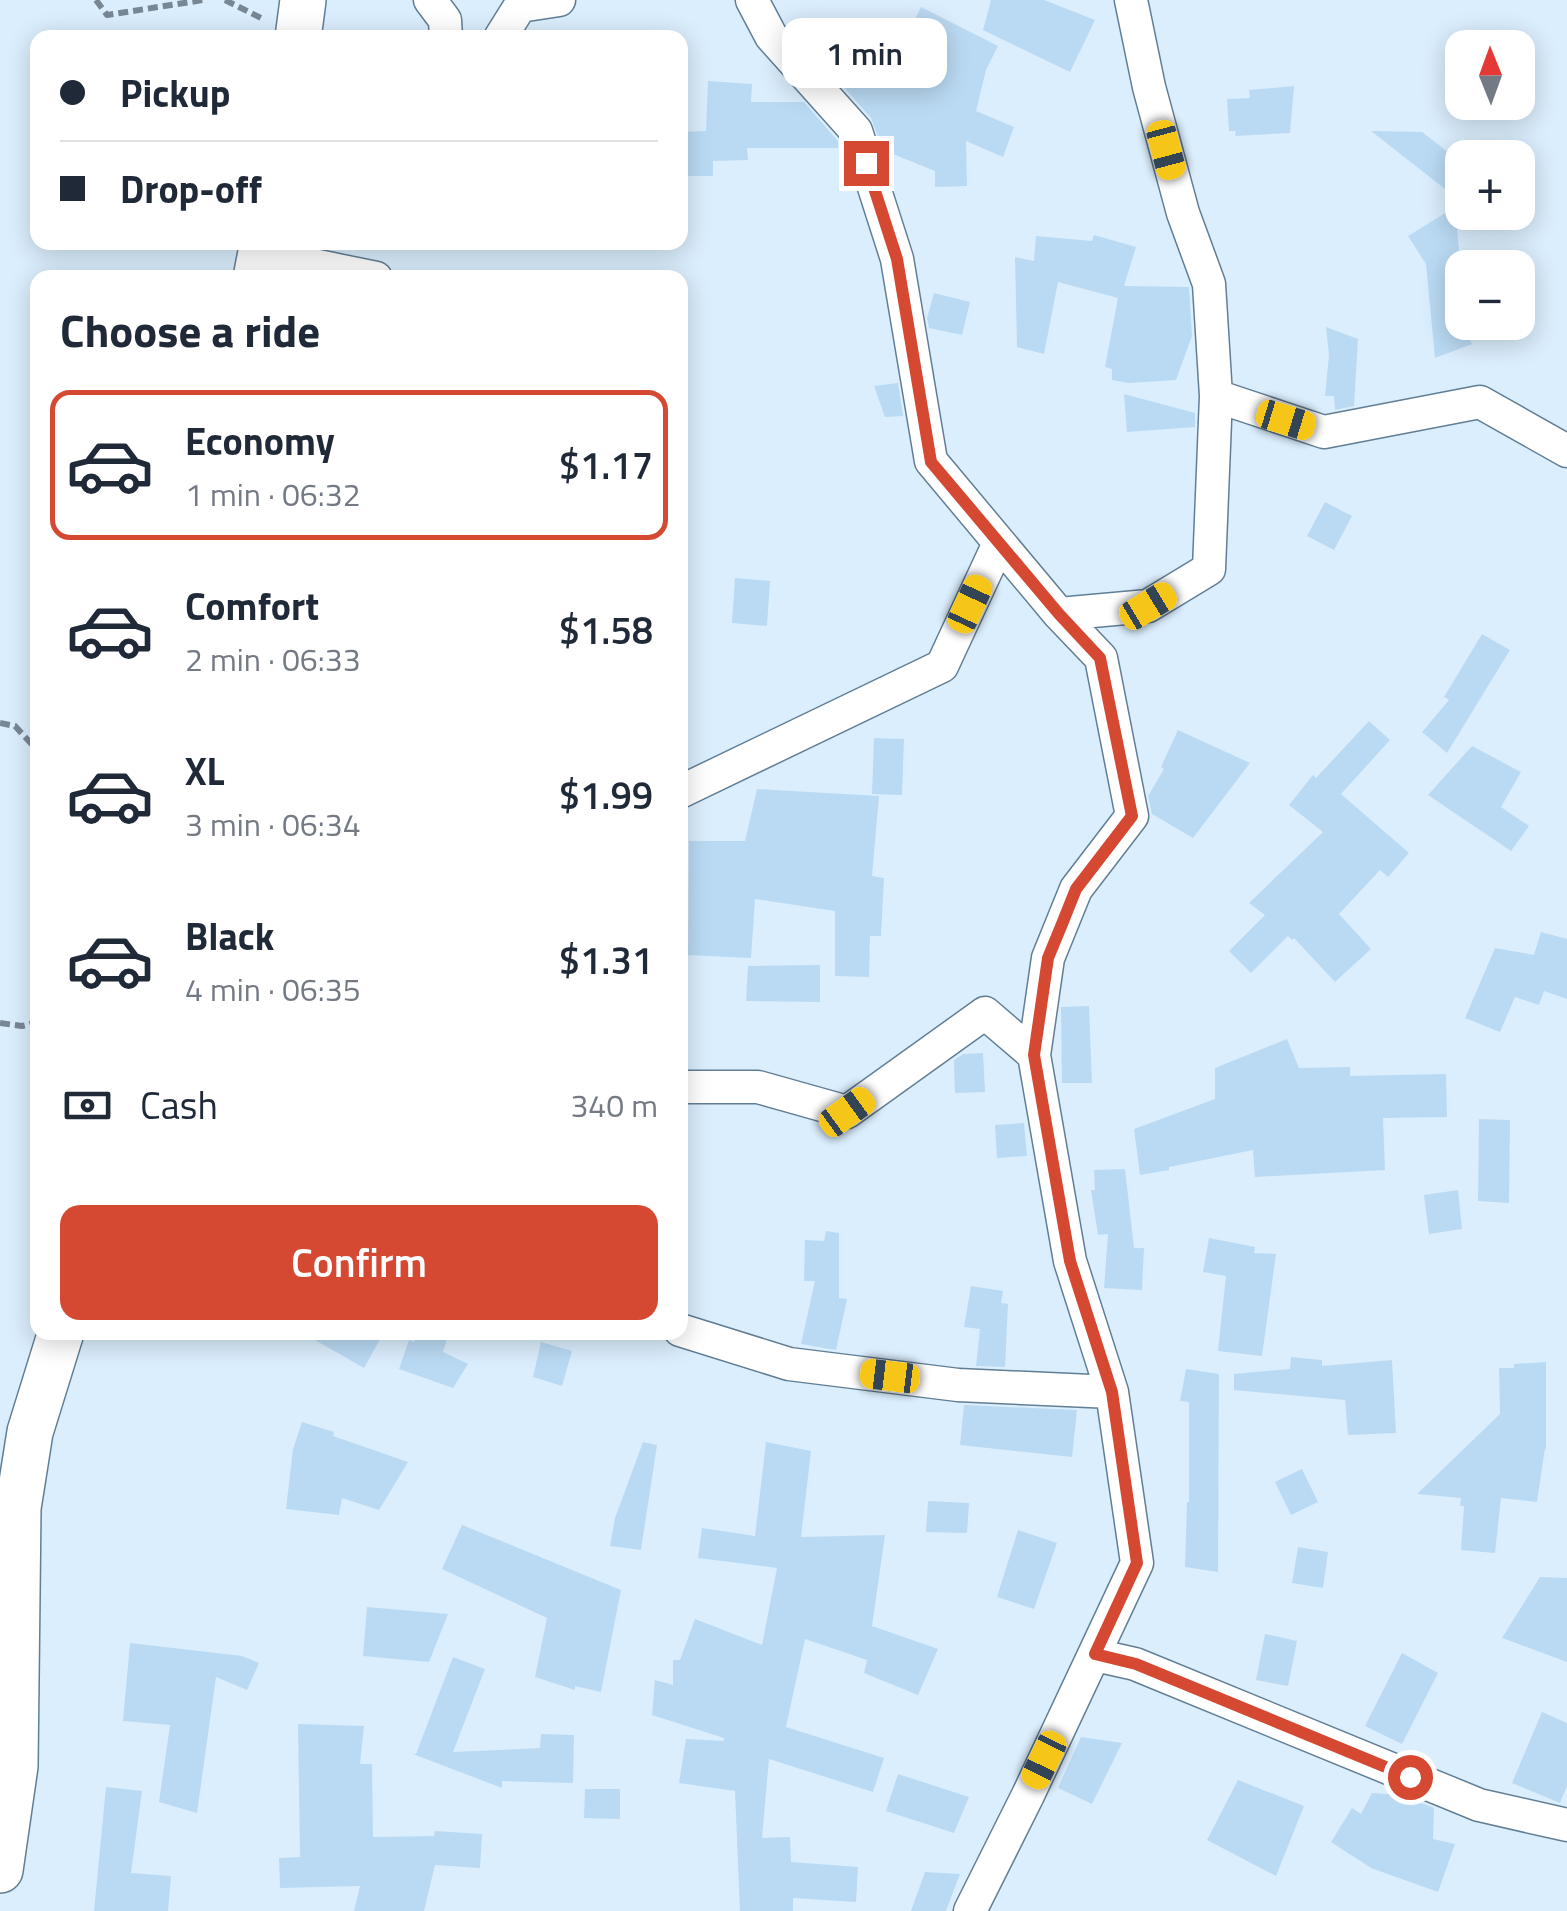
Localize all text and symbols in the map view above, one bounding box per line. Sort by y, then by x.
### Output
callout: 1 min [784,18,948,88]
text: 1 min [826,29,903,77]
north arrow [1445,30,1535,120]
map controls [1445,30,1535,340]
text: Pickup [120,64,230,122]
car [1144,117,1188,183]
button: + [1445,140,1535,230]
route end [844,141,889,186]
text: Drop-off [120,160,262,218]
button: − [1445,250,1535,340]
text: Choose a ride [60,296,320,364]
car [1253,397,1319,443]
text: Economy [185,412,335,470]
icon: car [65,420,155,510]
text: $1.17 [559,436,653,494]
text: 1 min · 06:32 [185,470,361,518]
car [944,570,996,638]
text: Comfort [185,577,319,635]
car [1115,578,1181,634]
icon: car [65,585,155,675]
text: $1.58 [559,601,653,659]
text: 2 min · 06:33 [185,635,361,683]
text: XL [185,742,225,800]
icon: car [65,750,155,840]
text: $1.99 [559,766,653,824]
text: 3 min · 06:34 [185,800,361,848]
text: Black [185,907,274,965]
icon: car [65,915,155,1005]
text: $1.31 [559,931,653,989]
text: 4 min · 06:35 [185,965,361,1013]
text: Cash [140,1076,218,1134]
icon: cash [60,1078,115,1133]
text: 340 m [570,1081,658,1129]
car [814,1082,880,1142]
button: Confirm [60,1205,658,1320]
car [858,1357,922,1395]
car [1017,1726,1071,1794]
route start [1388,1755,1433,1800]

